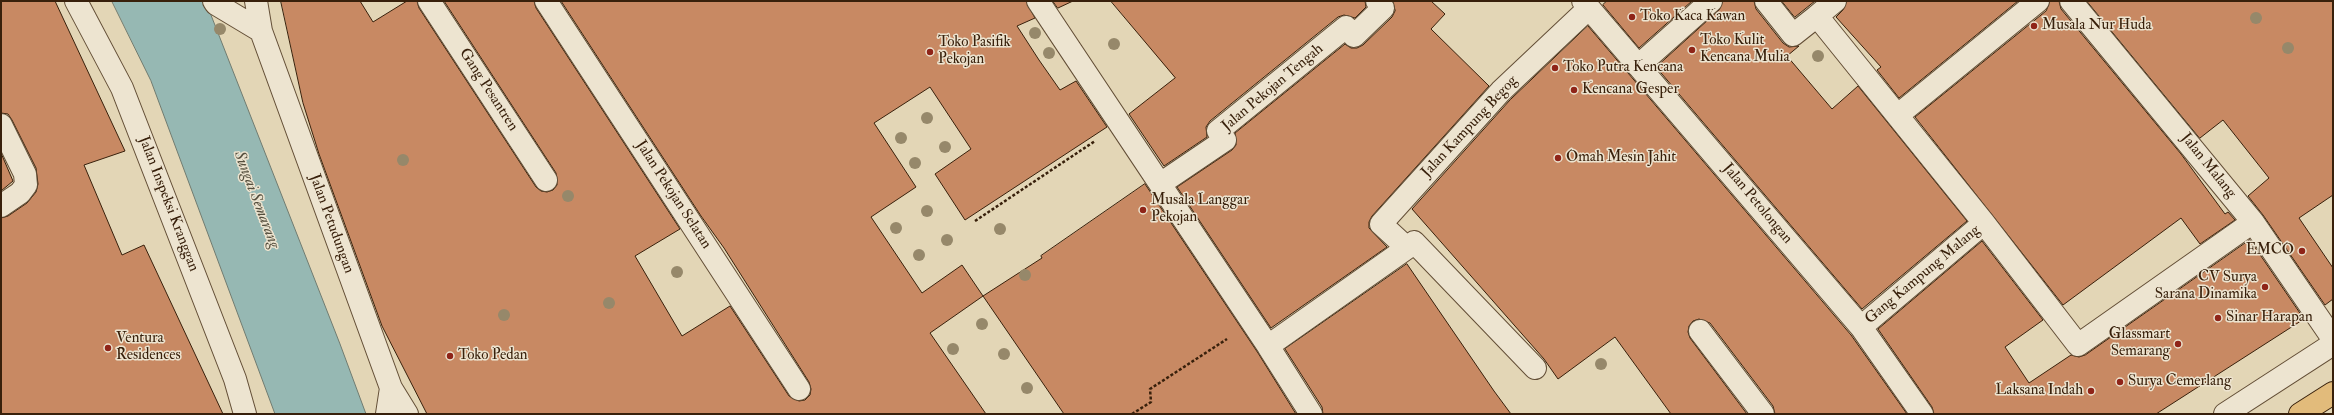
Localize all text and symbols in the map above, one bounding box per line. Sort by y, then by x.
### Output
place label: Toko Kaca Kawan [1640,8,1745,26]
marker: Toko Kaca Kawan [1627,12,1637,22]
place label: Musala Nur Huda [2042,17,2152,35]
marker: Musala Nur Huda [2029,21,2039,31]
place label: Toko Kulit Kencana Mulia [1700,32,1790,67]
place label: Toko Pasifik Pekojan [938,34,1011,69]
street label: Jalan Pekojan Tengah [1219,40,1327,136]
street label: Gang Pesantren [455,45,521,135]
marker: Toko Kulit Kencana Mulia [1687,45,1697,55]
marker: Toko Pasifik Pekojan [925,47,935,57]
place label: Toko Putra Kencana [1563,59,1683,77]
marker: Toko Putra Kencana [1550,63,1560,73]
street label: Jalan Kampung Begog [1418,72,1522,182]
place label: Kencana Gesper [1582,81,1679,99]
marker: Kencana Gesper [1569,85,1579,95]
street label: Jalan Malang [2176,130,2240,202]
street label: Jalan Inspeksi Kranggan [134,134,202,274]
street label: Jalan Pekojan Selatan [631,137,715,253]
water label: Sungai Semarang [229,149,283,251]
place label: Omah Mesin Jahit [1566,149,1676,167]
marker: Omah Mesin Jahit [1553,153,1563,163]
street label: Jalan Petolongan [1718,160,1796,248]
street label: Jalan Petudungan [305,172,357,276]
place label: Musala Langgar Pekojan [1151,192,1249,227]
marker: Musala Langgar Pekojan [1138,205,1148,215]
street label: Gang Kampung Malang [1862,222,1984,328]
place label: EMCO [2246,242,2294,260]
marker: EMCO [2297,246,2307,256]
place label: CV Surya Sarana Dinamika [2155,269,2257,304]
marker: CV Surya Sarana Dinamika [2260,282,2270,292]
place label: Sinar Harapan [2226,309,2313,327]
marker: Sinar Harapan [2213,313,2223,323]
place label: Glassmart Semarang [2109,326,2170,361]
place label: Ventura Residences [116,330,181,365]
marker: Glassmart Semarang [2173,339,2183,349]
marker: Ventura Residences [103,343,113,353]
place label: Toko Pedan [458,347,528,365]
marker: Toko Pedan [445,351,455,361]
place label: Surya Cemerlang [2128,373,2231,391]
marker: Surya Cemerlang [2115,377,2125,387]
place label: Laksana Indah [1995,382,2083,400]
marker: Laksana Indah [2086,386,2096,396]

